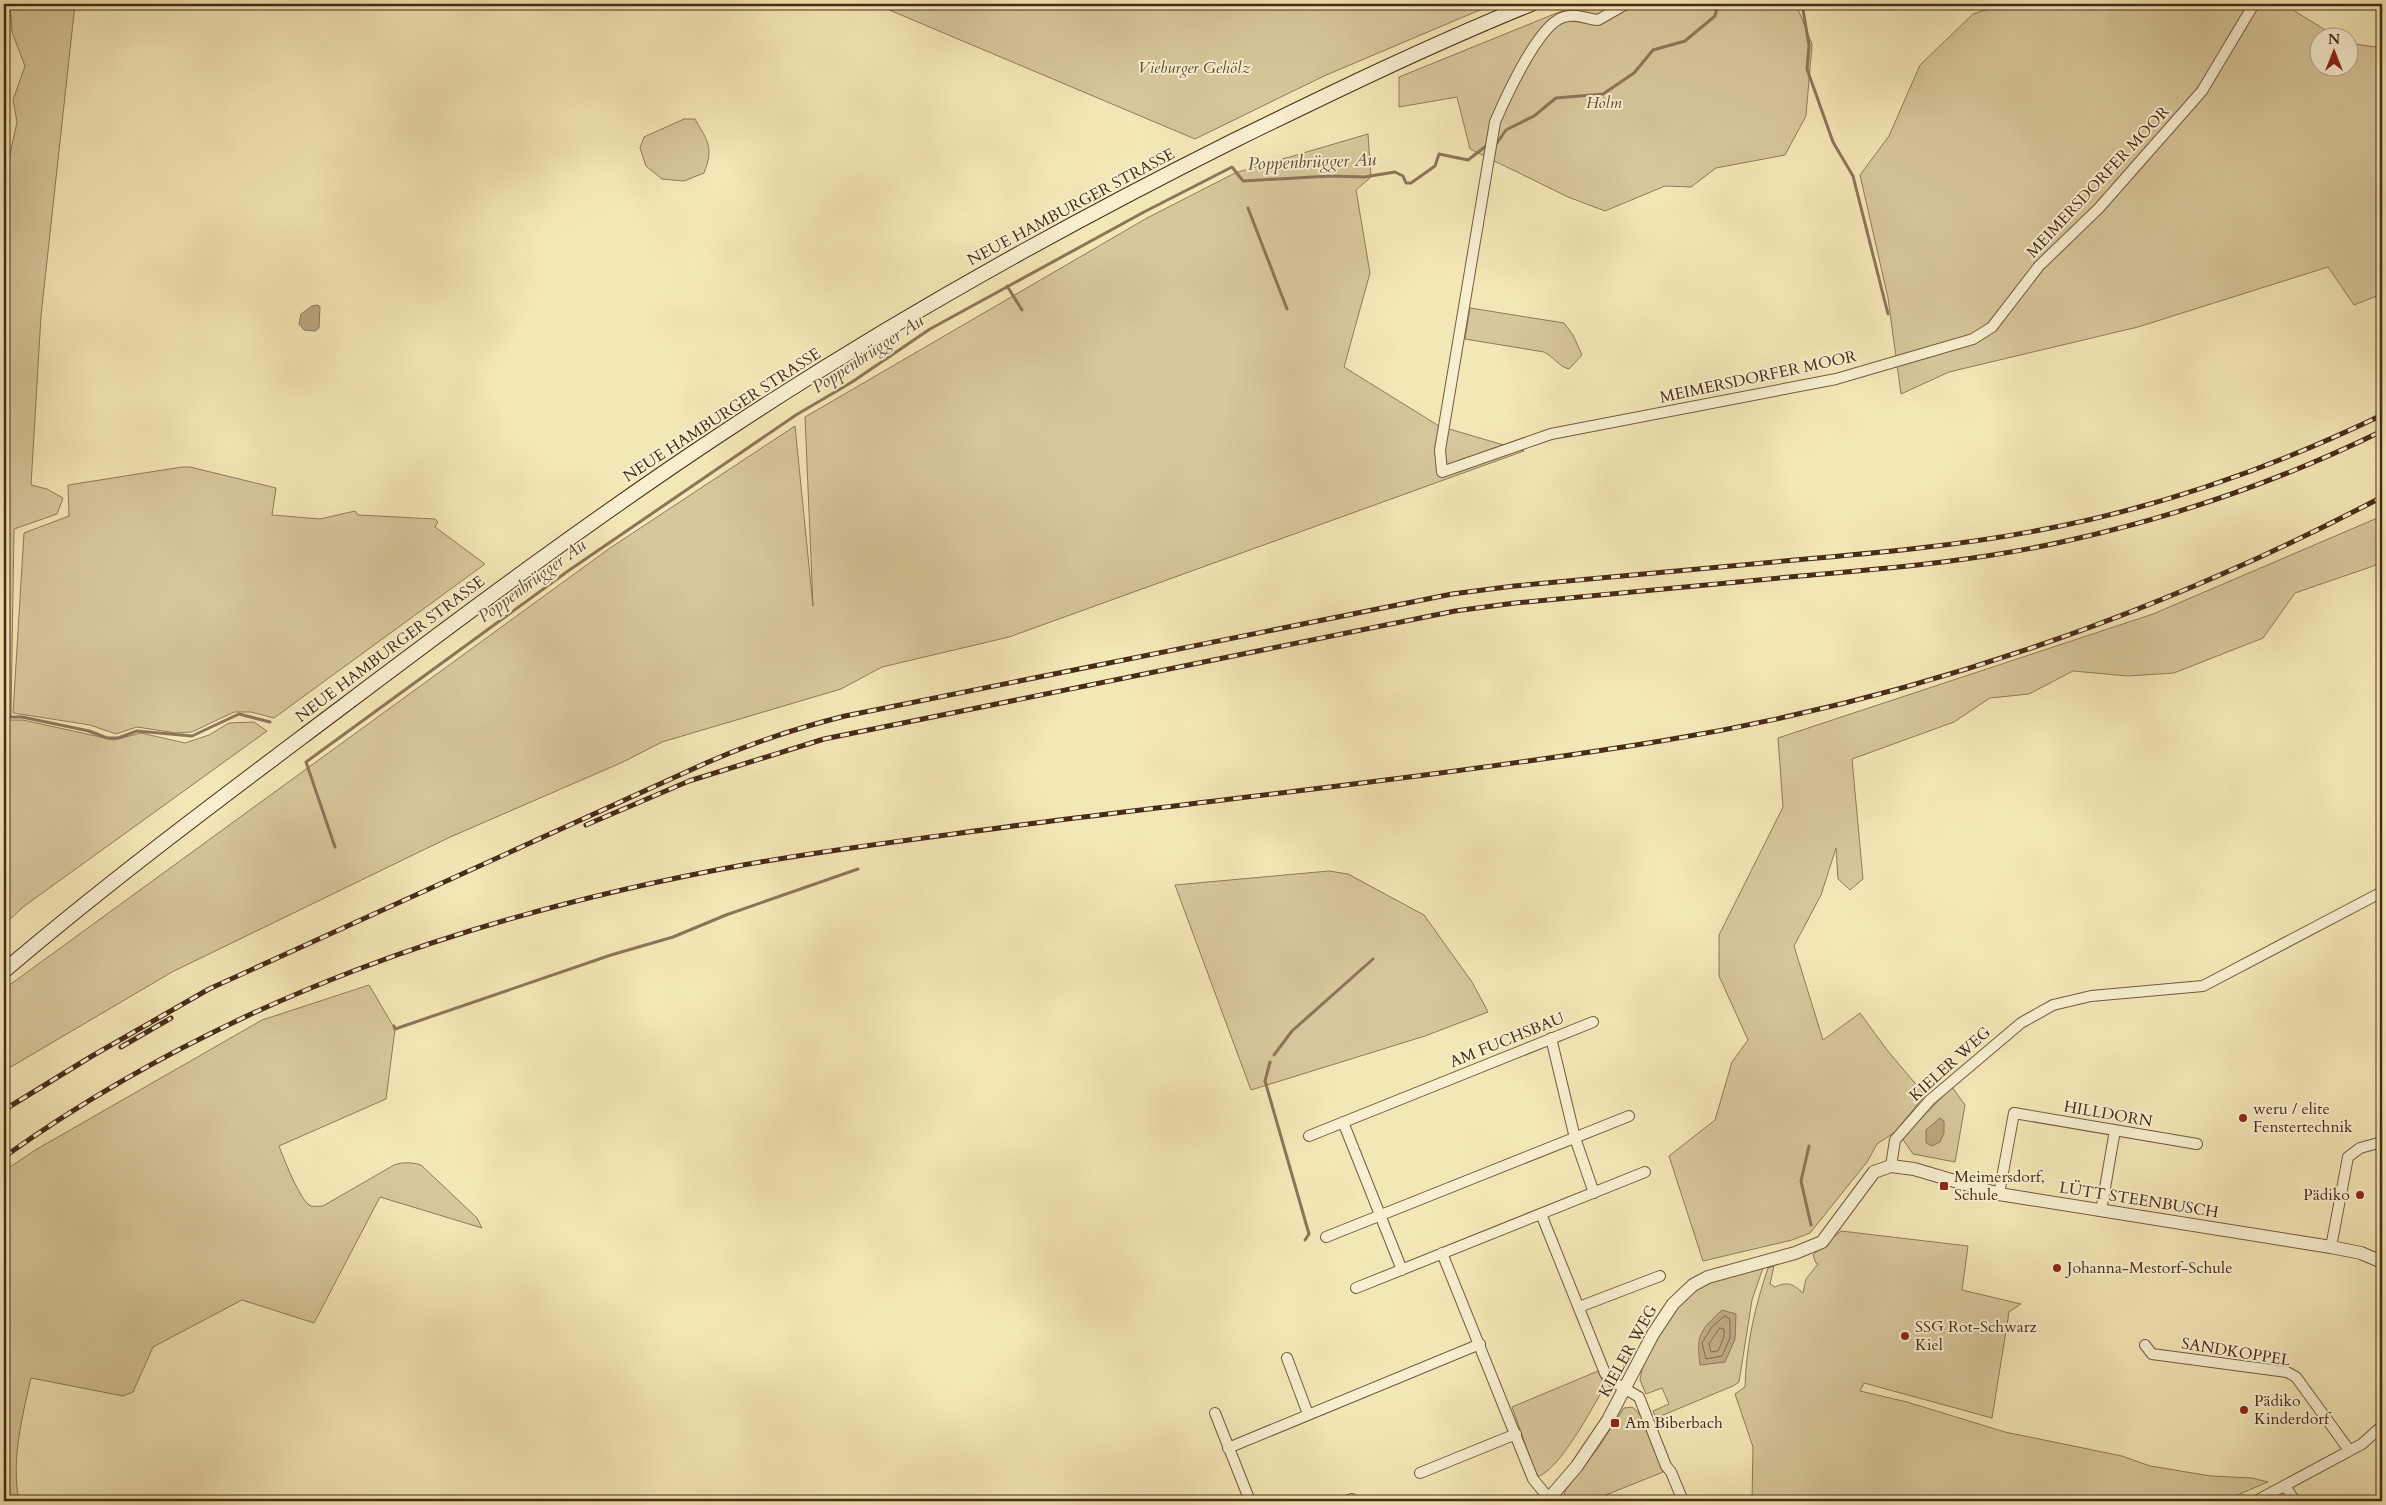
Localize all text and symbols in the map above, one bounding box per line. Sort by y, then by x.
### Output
north arrow [2308,28,2358,78]
text: N [2328,30,2340,49]
park label: Vieburger Gehölz [1138,57,1250,79]
park label: Holm [1586,92,1622,114]
street label: MEIMERSDORFER MOOR [2022,101,2174,263]
street label: NEUE HAMBURGER STRASSE [964,143,1179,271]
water label: Poppenbrügger Au [1247,147,1377,177]
water label: Poppenbrügger Au [807,308,929,400]
street label: NEUE HAMBURGER STRASSE [619,343,825,487]
street label: MEIMERSDORFER MOOR [1658,345,1858,409]
water label: Poppenbrügger Au [473,533,591,629]
street label: NEUE HAMBURGER STRASSE [291,570,489,727]
street label: AM FUCHSBAU [1446,1007,1568,1073]
street label: KIELER WEG [1905,1021,1996,1106]
street label: HILLDORN [2062,1095,2154,1133]
place label: weru / elite Fenstertechnik [2253,1098,2353,1138]
marker: weru / elite Fenstertechnik [2237,1112,2249,1124]
place label: Meimersdorf, Schule [1954,1166,2045,1206]
street label: LÜTT STEENBUSCH [2058,1177,2220,1223]
marker: Meimersdorf, Schule [1938,1180,1950,1192]
place label: Pädiko [2303,1184,2350,1206]
marker: Pädiko [2354,1189,2366,1201]
place label: Johanna-Mestorf-Schule [2065,1257,2232,1279]
marker: Johanna-Mestorf-Schule [2051,1262,2063,1274]
street label: KIELER WEG [1594,1301,1663,1401]
place label: SSG Rot-Schwarz Kiel [1915,1316,2037,1356]
marker: SSG Rot-Schwarz Kiel [1899,1330,1911,1342]
street label: SANDKOPPEL [2180,1333,2292,1372]
place label: Pädiko Kinderdorf [2254,1390,2332,1430]
marker: Pädiko Kinderdorf [2238,1404,2250,1416]
place label: Am Biberbach [1625,1412,1723,1434]
marker: Am Biberbach [1609,1417,1621,1429]

